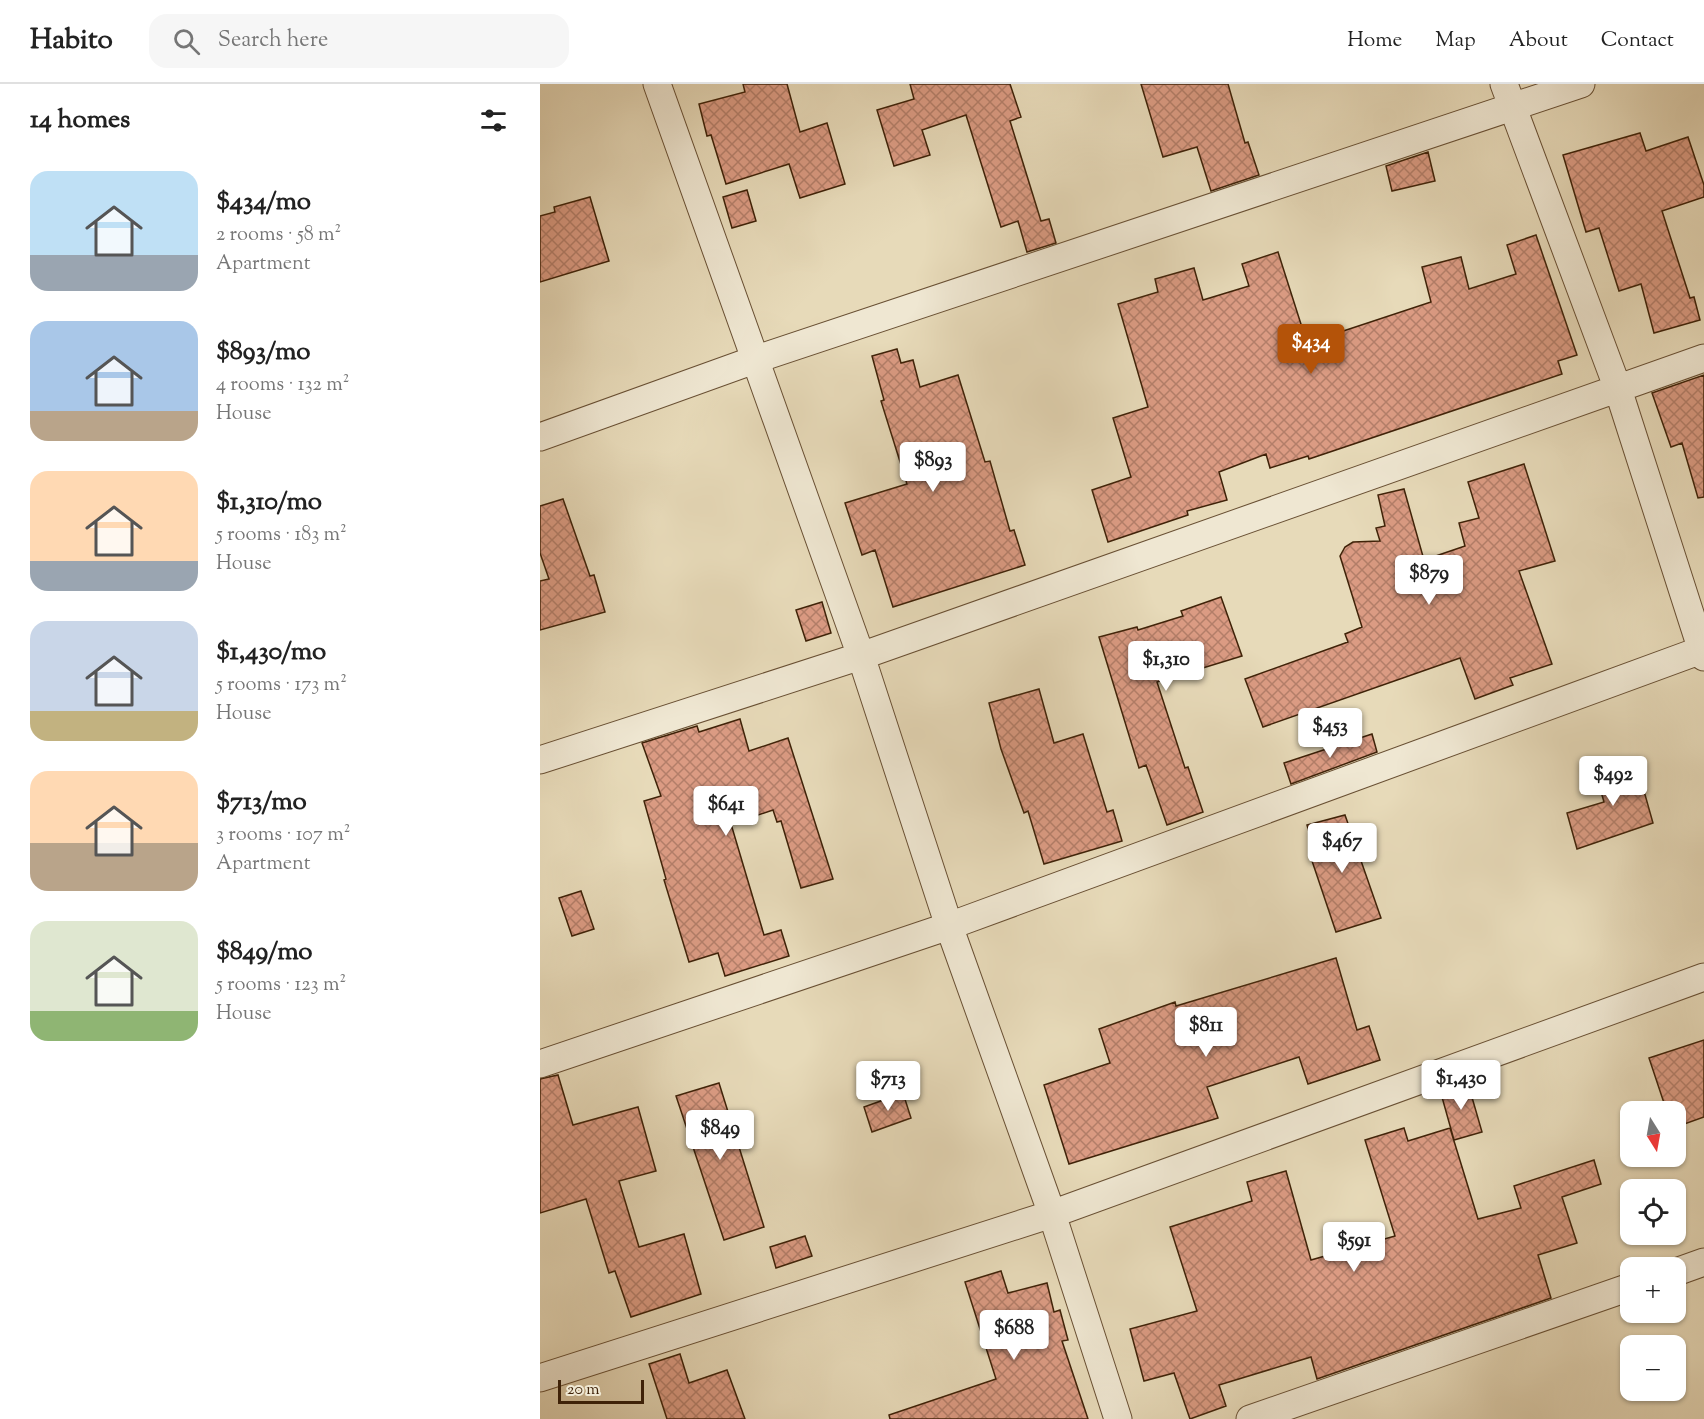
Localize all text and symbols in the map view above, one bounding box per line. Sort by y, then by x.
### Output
search box [149,14,569,68]
text: Habito [30,21,113,61]
icon: search [170,25,203,58]
text: Search here [218,25,328,57]
text: Home [1347,26,1402,56]
text: Map [1435,26,1476,56]
text: About [1509,26,1568,56]
text: Contact [1601,26,1674,56]
text: 14 homes [30,102,130,139]
icon: filters [477,104,510,137]
text: $434/mo [216,184,311,221]
icon: home [78,195,150,267]
text: 2 rooms · 58 m² [216,221,341,250]
text: Apartment [216,250,311,279]
pin: $434 [1275,324,1347,375]
text: $434 [1292,329,1330,358]
text: $893/mo [216,334,310,371]
icon: home [78,345,150,417]
text: 4 rooms · 132 m² [216,371,349,400]
text: House [216,400,271,429]
pin: $893 [897,442,969,493]
text: $893 [914,447,952,476]
text: $1,310/mo [216,484,322,521]
icon: home [78,495,150,567]
text: 5 rooms · 183 m² [216,521,347,550]
text: House [216,550,271,579]
pin: $879 [1393,555,1465,606]
text: $879 [1409,560,1449,589]
text: $1,430/mo [216,634,326,671]
pin: $1,310 [1117,641,1215,692]
icon: home [78,645,150,717]
text: $1,310 [1142,646,1190,675]
text: 5 rooms · 173 m² [216,671,347,700]
text: House [216,700,271,729]
pin: $453 [1294,708,1366,759]
text: $453 [1312,713,1348,742]
pin: $492 [1577,756,1649,807]
text: $492 [1593,761,1633,790]
text: $713/mo [216,784,307,821]
pin: $641 [690,786,762,837]
text: $641 [707,791,745,820]
icon: home [78,795,150,867]
text: 3 rooms · 107 m² [216,821,350,850]
pin: $467 [1306,823,1378,874]
text: $467 [1322,828,1362,857]
text: Apartment [216,850,311,879]
text: $849/mo [216,934,313,971]
icon: home [78,945,150,1017]
text: 5 rooms · 123 m² [216,971,346,1000]
text: House [216,1000,271,1029]
pin: $811 [1170,1007,1242,1058]
text: $811 [1189,1012,1223,1041]
pin: $1,430 [1412,1060,1510,1111]
pin: $713 [852,1061,924,1112]
text: $1,430 [1435,1065,1487,1094]
text: $713 [870,1066,906,1095]
north arrow [1620,1101,1686,1167]
map controls [1620,1101,1686,1401]
pin: $849 [684,1110,756,1161]
text: $849 [700,1115,740,1144]
button: locate [1620,1179,1686,1245]
pin: $591 [1318,1222,1390,1273]
text: $591 [1337,1227,1371,1256]
button: + [1620,1257,1686,1323]
pin: $688 [978,1310,1050,1361]
text: $688 [994,1315,1034,1344]
button: − [1620,1335,1686,1401]
scale bar [558,1377,644,1404]
text: 20 m [567,1379,600,1402]

